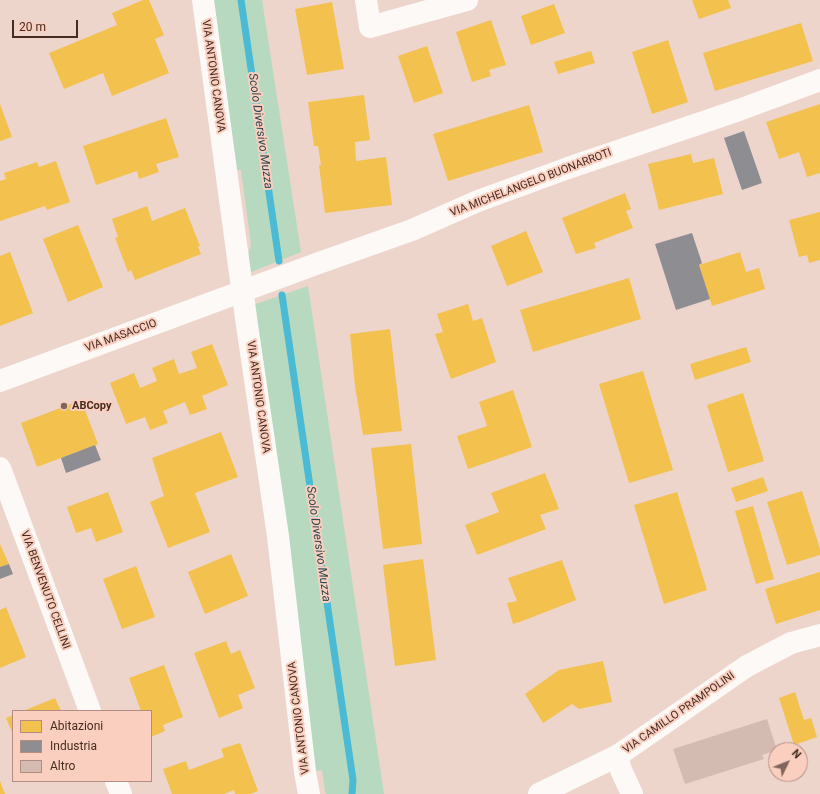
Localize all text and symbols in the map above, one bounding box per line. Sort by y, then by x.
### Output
scale bar [14,12,80,38]
street label: VIA ANTONIO CANOVA [199,19,227,133]
text: 20 m [19,20,46,34]
water label: Scolo Diversivo Muzza [245,72,275,190]
street label: VIA MICHELANGELO BUONARROTI [448,146,614,220]
street label: VIA MASACCIO [83,317,159,355]
street label: VIA ANTONIO CANOVA [244,340,272,454]
place label: ABCopy [72,399,111,413]
marker: ABCopy [59,401,69,411]
water label: Scolo Diversivo Muzza [303,485,333,603]
street label: VIA BENVENUTO CELLINI [17,529,73,651]
street label: VIA ANTONIO CANOVA [286,661,312,775]
street label: VIA CAMILLO PRAMPOLINI [621,669,737,757]
legend [12,710,152,782]
text: Abitazioni [50,719,103,733]
text: Industria [50,739,97,753]
north arrow [768,742,808,782]
text: N [789,747,804,761]
text: Altro [50,759,75,773]

